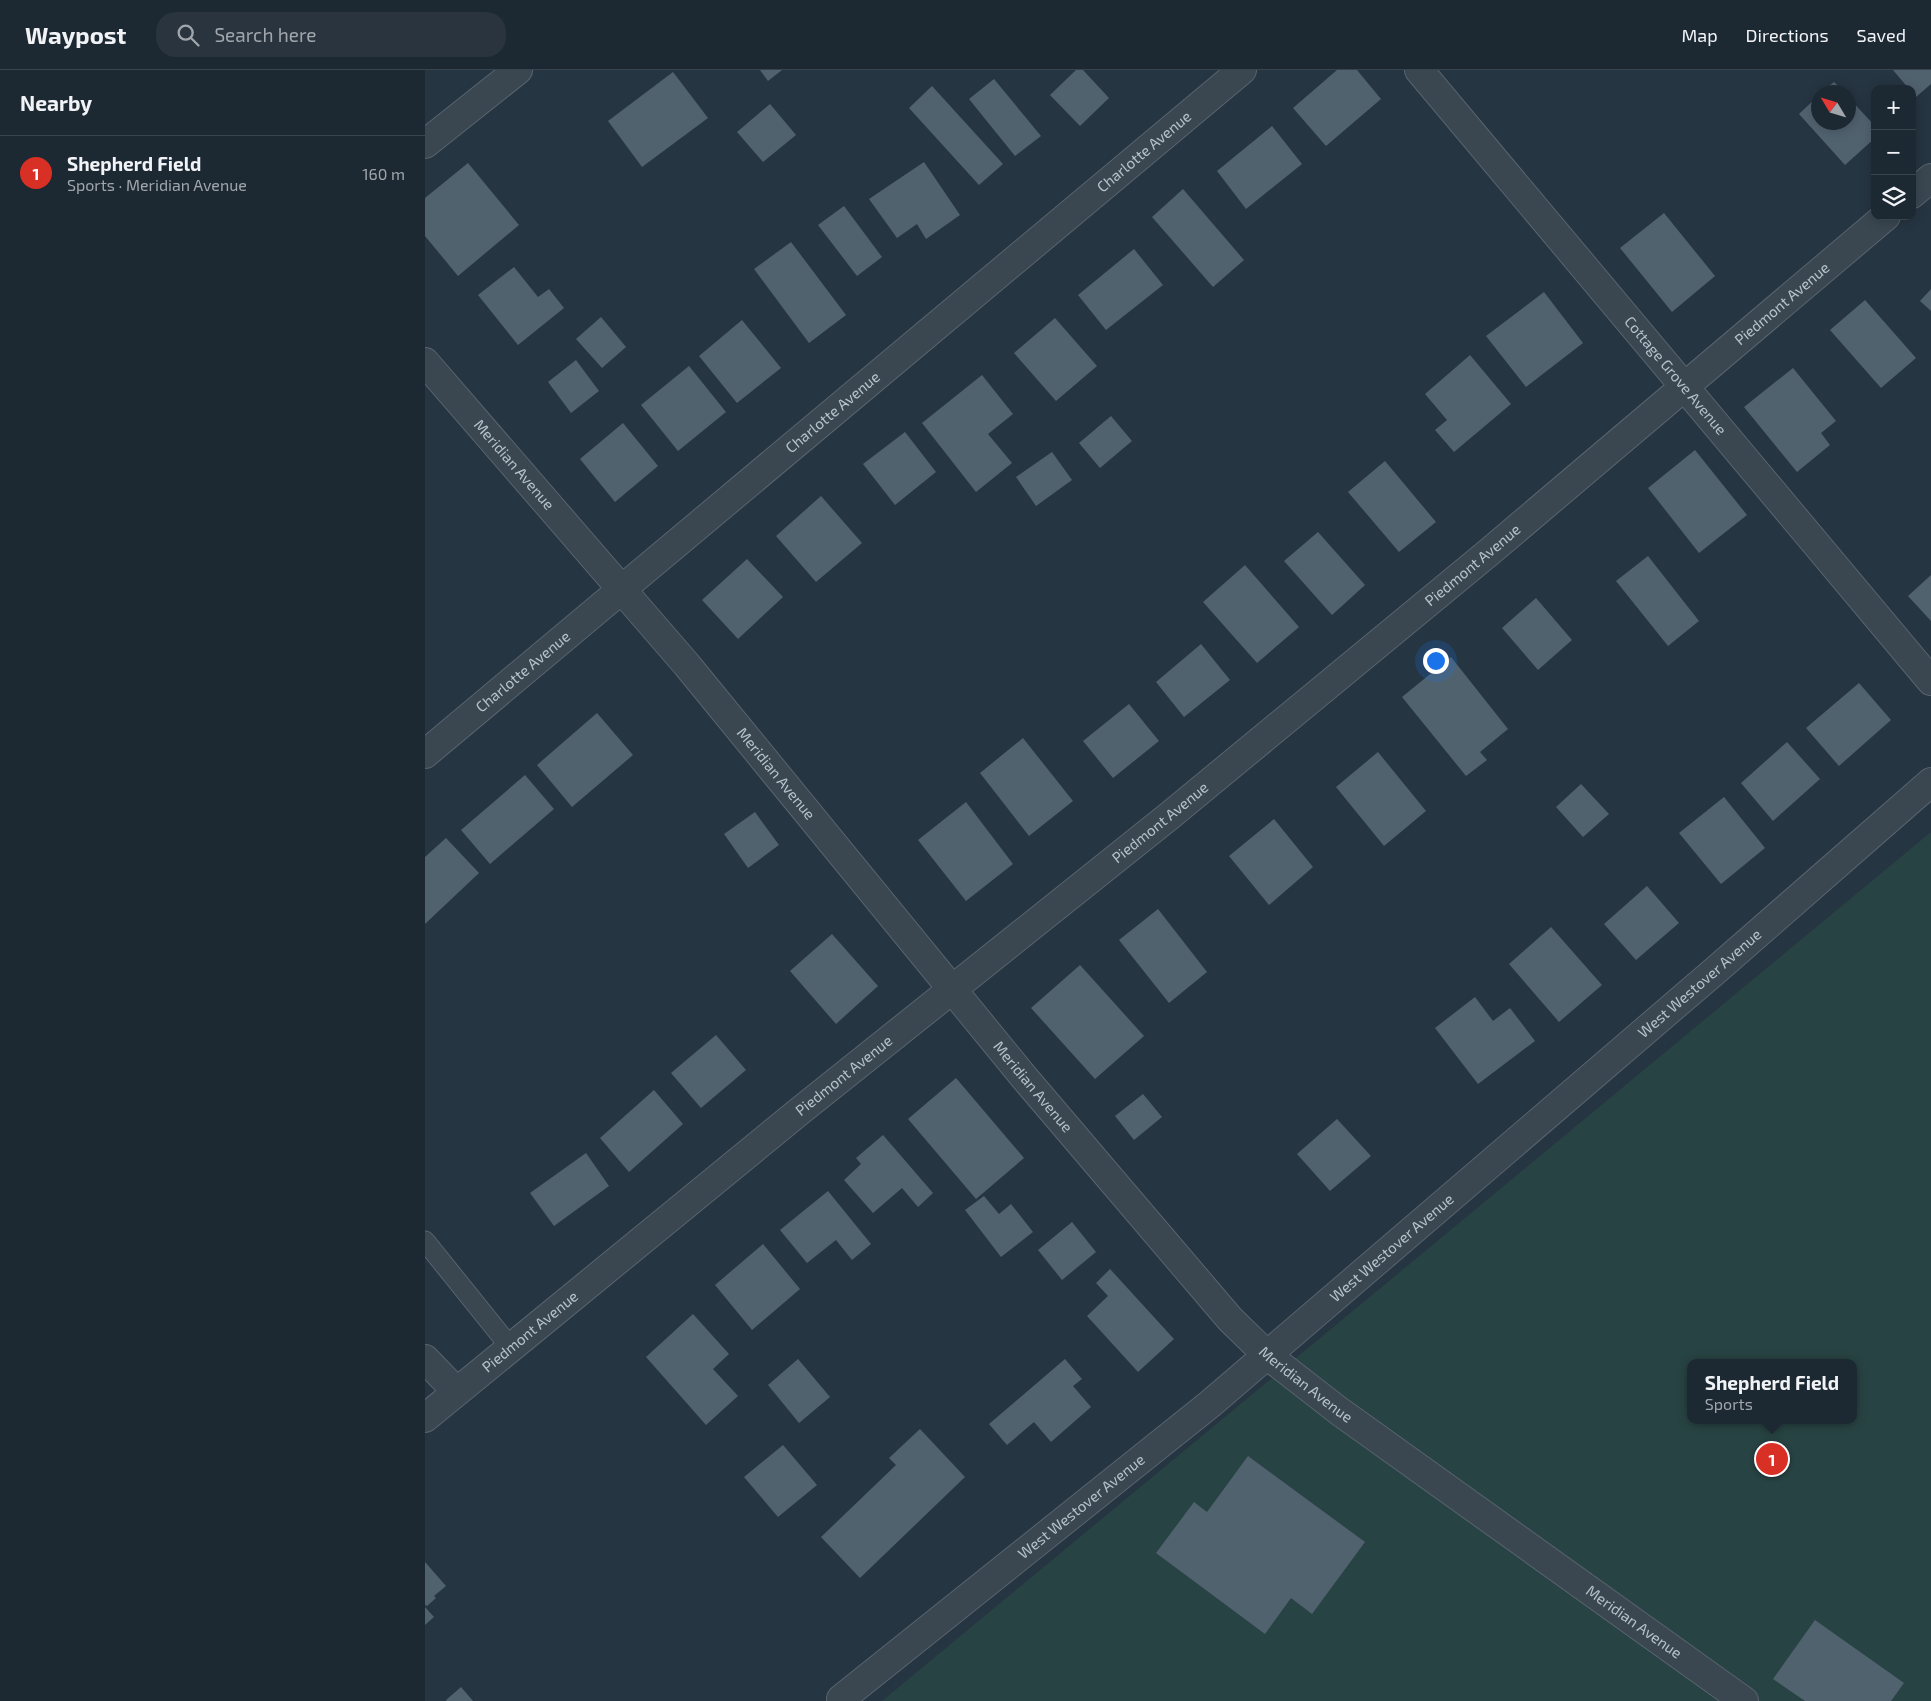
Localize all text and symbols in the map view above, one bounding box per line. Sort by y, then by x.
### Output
search box [156,12,506,57]
text: Waypost [25,20,126,49]
icon: search [174,21,202,49]
text: Search here [214,23,317,46]
text: Map [1681,24,1718,46]
text: Directions [1746,24,1829,46]
text: Saved [1857,24,1906,46]
north arrow [1811,85,1856,130]
map controls [1871,85,1916,220]
button: + [1871,85,1916,130]
text: Nearby [20,90,92,115]
street label: Charlotte Avenue [1093,107,1194,196]
button: − [1871,130,1916,175]
text: Shepherd Field [67,152,201,175]
text: 1 [33,164,39,183]
text: 160 m [362,164,405,183]
text: Sports · Meridian Avenue [67,175,247,194]
button: layers [1871,175,1916,220]
street label: Piedmont Avenue [1730,258,1833,348]
street label: Cottage Grove Avenue [1621,312,1731,438]
street label: Charlotte Avenue [782,367,883,456]
street label: Meridian Avenue [471,415,559,513]
street label: Piedmont Avenue [1421,520,1524,609]
street label: Charlotte Avenue [472,627,573,716]
your location [1423,648,1449,674]
street label: Meridian Avenue [734,723,820,823]
street label: Piedmont Avenue [1108,778,1211,866]
street label: West Westover Avenue [1634,925,1765,1041]
street label: Piedmont Avenue [791,1031,895,1119]
street label: Meridian Avenue [990,1037,1077,1136]
street label: West Westover Avenue [1326,1189,1457,1305]
street label: Piedmont Avenue [478,1286,581,1376]
street label: Meridian Avenue [1256,1342,1356,1426]
popup [1687,1359,1857,1424]
text: Shepherd Field [1705,1371,1839,1394]
text: Sports [1705,1394,1753,1413]
pin: 1 [1756,1440,1788,1478]
street label: West Westover Avenue [1014,1450,1148,1562]
street label: Meridian Avenue [1583,1581,1686,1662]

